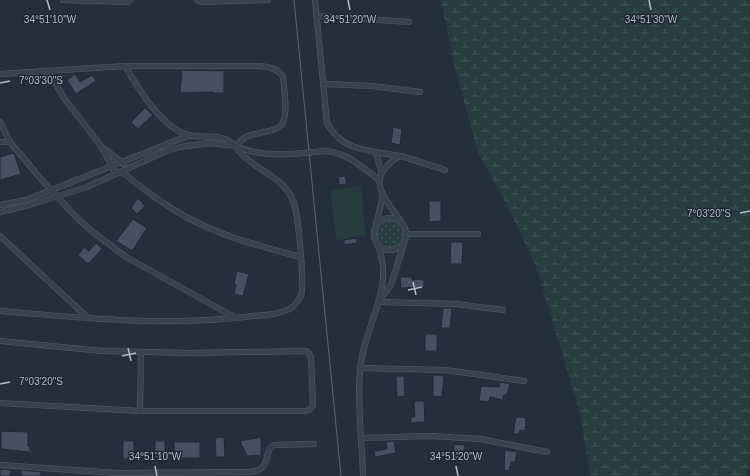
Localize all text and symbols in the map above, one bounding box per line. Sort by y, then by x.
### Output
text: 34°51'10"W [24,14,77,25]
text: 34°51'20"W [324,14,377,25]
text: 34°51'30"W [625,14,678,25]
text: 7°03'30"S [19,75,63,86]
text: 7°03'20"S [687,208,731,219]
text: 7°03'20"S [19,376,63,387]
text: 34°51'10"W [129,451,182,462]
text: 34°51'20"W [430,451,483,462]

